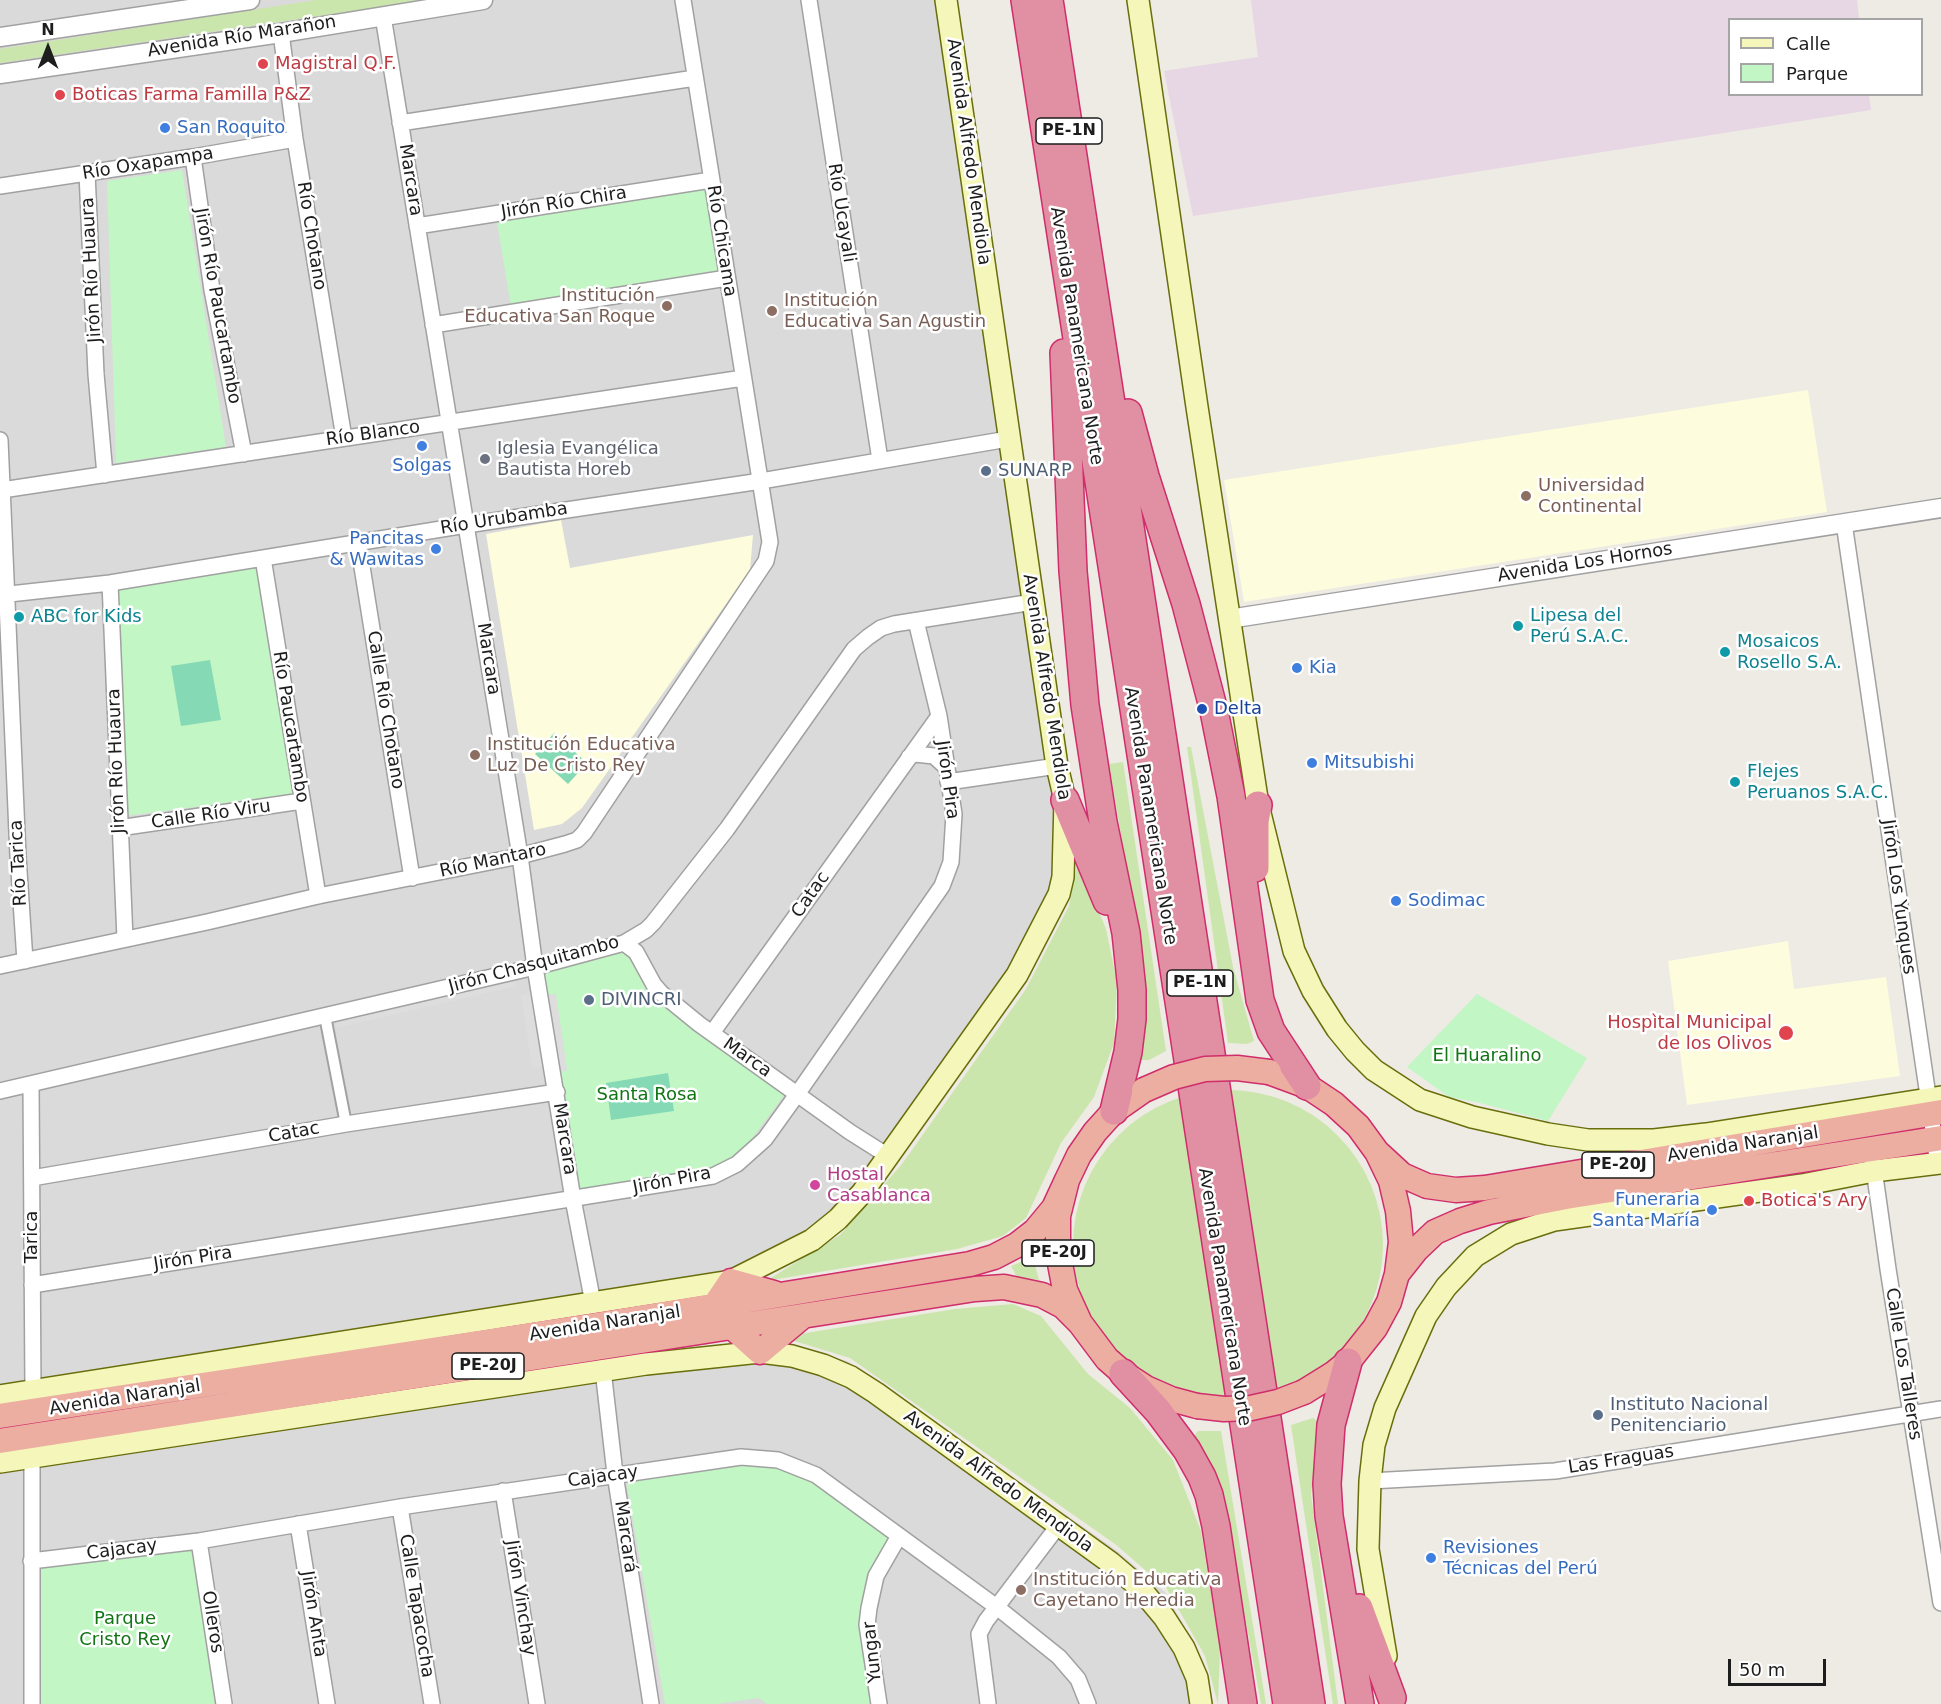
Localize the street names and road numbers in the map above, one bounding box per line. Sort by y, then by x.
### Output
street label: Avenida Río Marañon [146,11,338,63]
street label: Avenida Alfredo Mendiola [941,37,995,267]
road number: PE-1N [1036,118,1102,144]
street label: Marcara [394,142,426,218]
street label: Río Oxapampa [81,143,215,185]
street label: Río Ucayali [823,162,859,264]
street label: Río Chotano [292,180,330,292]
street label: Jirón Río Chira [500,182,628,224]
street label: Río Chicama [702,184,740,298]
street label: Jirón Río Huaura [77,197,107,343]
street label: Avenida Panamericana Norte [1045,205,1107,467]
street label: Jirón Río Paucartambo [189,206,245,406]
street label: Río Blanco [324,417,422,451]
street label: Río Urubamba [439,498,569,540]
street label: Avenida Los Hornos [1496,539,1674,587]
street label: Avenida Alfredo Mendiola [1017,572,1075,802]
street label: Marcara [472,621,504,697]
street label: Calle Río Chotano [362,629,408,791]
street label: Río Paucartambo [267,650,313,804]
street label: Avenida Panamericana Norte [1119,685,1181,947]
street label: Jirón Río Huaura [104,688,130,834]
street label: Jirón Pira [931,739,963,821]
street label: Calle Río Viru [150,796,272,834]
street label: Jirón Los Yunques [1876,818,1920,976]
street label: Río Tarica [6,819,32,907]
street label: Río Mantaro [438,839,548,883]
street label: Catac [787,868,835,922]
street label: Jirón Chasquitambo [446,932,622,998]
road number: PE-1N [1167,970,1233,996]
street label: Marca [718,1034,776,1082]
street label: Marcara [548,1101,580,1177]
street label: Catac [267,1118,321,1148]
street label: Avenida Naranjal [1666,1122,1820,1168]
road number: PE-20J [1582,1152,1654,1178]
street label: Jirón Pira [631,1163,713,1199]
street label: Avenida Panamericana Norte [1193,1166,1255,1428]
street label: Tarica [21,1211,43,1263]
road number: PE-20J [1022,1240,1094,1266]
street label: Jirón Pira [152,1242,234,1276]
street label: Calle Los Talleres [1880,1286,1926,1442]
street label: Avenida Naranjal [528,1301,682,1347]
road number: PE-20J [452,1353,524,1379]
street label: Avenida Naranjal [48,1375,202,1421]
street label: Avenida Alfredo Mendiola [899,1406,1097,1558]
street label: Las Fraguas [1567,1441,1675,1479]
street label: Cajacay [566,1461,640,1493]
street label: Marcará [609,1499,641,1575]
street label: Calle Tapacocha [394,1533,438,1679]
street label: Cajacay [85,1535,159,1565]
street label: Jirón Vinchay [500,1539,540,1657]
street label: Jirón Anta [296,1569,330,1659]
street label: Olleros [196,1589,228,1655]
street label: Yungar [859,1620,887,1684]

